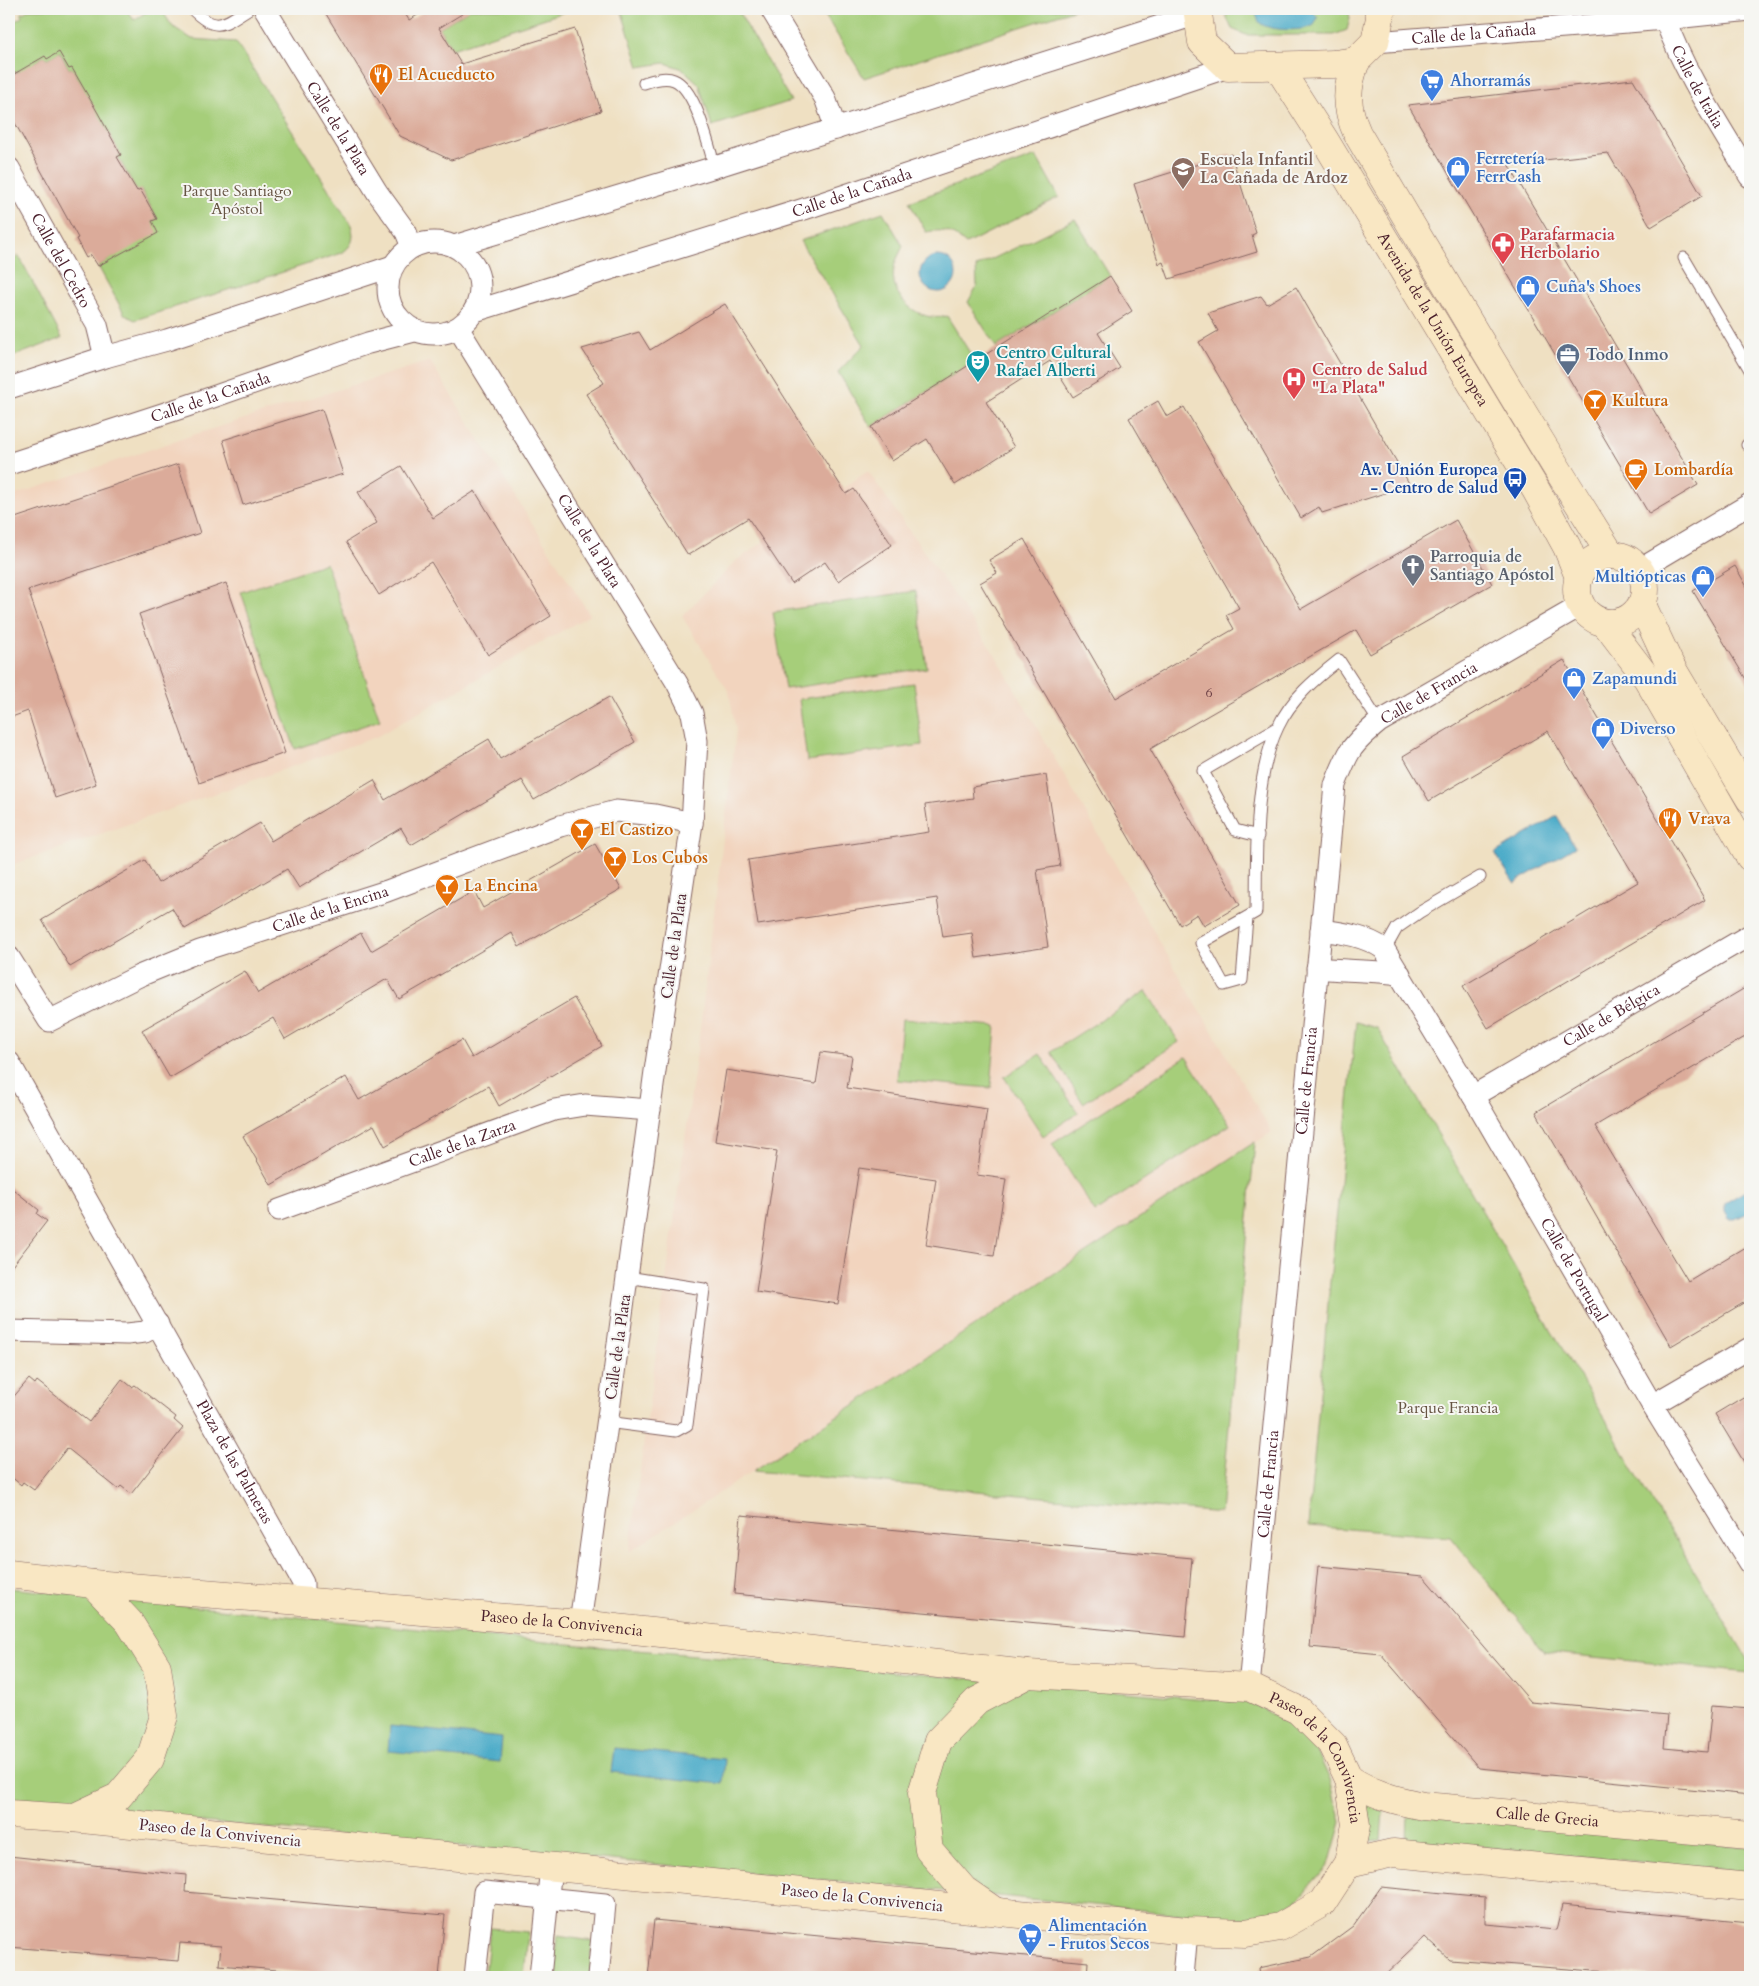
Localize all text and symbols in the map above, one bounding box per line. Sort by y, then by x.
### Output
street label: Calle de la Cañada [1411,18,1537,50]
street label: Calle de Italia [1666,41,1729,133]
restaurant icon: El Acueducto [368,62,394,96]
place label: El Acueducto [398,64,495,86]
supermarket icon: Ahorramás [1419,68,1445,102]
place label: Ahorramás [1450,70,1531,92]
street label: Calle de la Plata [301,77,375,180]
place label: Ferretería FerrCash [1476,148,1545,188]
place label: Escuela Infantil La Cañada de Ardoz [1200,149,1348,189]
shop icon: Ferretería FerrCash [1445,155,1471,189]
school or university icon: Escuela Infantil La Cañada de Ardoz [1170,156,1196,190]
street label: Calle de la Cañada [789,163,915,223]
park label: Parque Santiago Apóstol [182,180,292,220]
street label: Calle del Cedro [25,209,96,312]
place label: Parafarmacia Herbolario [1520,224,1615,264]
street label: Avenida de la Unión Europea [1372,228,1494,411]
pharmacy icon: Parafarmacia Herbolario [1490,231,1516,265]
shop icon: Cuña's Shoes [1515,274,1541,308]
place label: Cuña's Shoes [1546,276,1641,298]
place label: Centro Cultural Rafael Alberti [996,342,1112,382]
office icon: Todo Inmo [1555,342,1581,376]
place label: Todo Inmo [1586,344,1668,366]
theatre icon: Centro Cultural Rafael Alberti [965,349,991,383]
place label: Centro de Salud "La Plata" [1312,359,1428,399]
hospital icon: Centro de Salud "La Plata" [1281,366,1307,400]
street label: Calle de la Cañada [148,367,273,428]
bar icon: Kultura [1582,388,1608,422]
place label: Kultura [1612,390,1668,412]
cafe icon: Lombardía [1623,457,1649,491]
place label: Av. Unión Europea - Centro de Salud [1360,459,1498,499]
place label: Lombardía [1654,459,1734,481]
bus stop icon: Av. Unión Europea - Centro de Salud [1502,466,1528,500]
street label: Calle de la Plata [552,490,627,592]
place label: Parroquia de Santiago Apóstol [1430,546,1554,586]
church icon: Parroquia de Santiago Apóstol [1400,553,1426,587]
shop icon: Multiópticas [1690,564,1716,598]
place label: Multiópticas [1595,566,1686,588]
street label: Calle de Francia [1376,656,1482,730]
shop icon: Zapamundi [1561,666,1587,700]
place label: Zapamundi [1592,668,1677,690]
house number: 6 [1205,683,1213,702]
shop icon: Diverso [1590,716,1616,750]
place label: Diverso [1620,718,1676,740]
restaurant icon: Vrava [1657,806,1683,840]
place label: Vrava [1688,808,1731,830]
bar icon: El Castizo [569,817,595,851]
place label: El Castizo [600,819,673,841]
bar icon: Los Cubos [602,845,628,879]
place label: Los Cubos [632,847,708,869]
bar icon: La Encina [434,873,460,907]
place label: La Encina [464,875,538,897]
street label: Calle de la Encina [269,880,391,938]
street label: Calle de la Plata [656,892,692,1000]
street label: Calle de Bélgica [1559,979,1664,1052]
street label: Calle de Francia [1291,1026,1323,1136]
street label: Calle de la Zarza [406,1114,519,1173]
street label: Calle de Portugal [1535,1214,1612,1326]
street label: Calle de la Plata [600,1293,636,1401]
street label: Plaza de las Palmeras [191,1396,278,1528]
park label: Parque Francia [1398,1397,1498,1419]
street label: Calle de Francia [1252,1429,1284,1539]
street label: Paseo de la Convivencia [480,1605,644,1642]
street label: Paseo de la Convivencia [1265,1687,1367,1825]
street label: Calle de Grecia [1495,1801,1600,1833]
street label: Paseo de la Convivencia [138,1814,302,1852]
street label: Paseo de la Convivencia [780,1879,944,1917]
place label: Alimentación - Frutos Secos [1048,1915,1150,1955]
supermarket icon: Alimentación - Frutos Secos [1017,1922,1043,1956]

